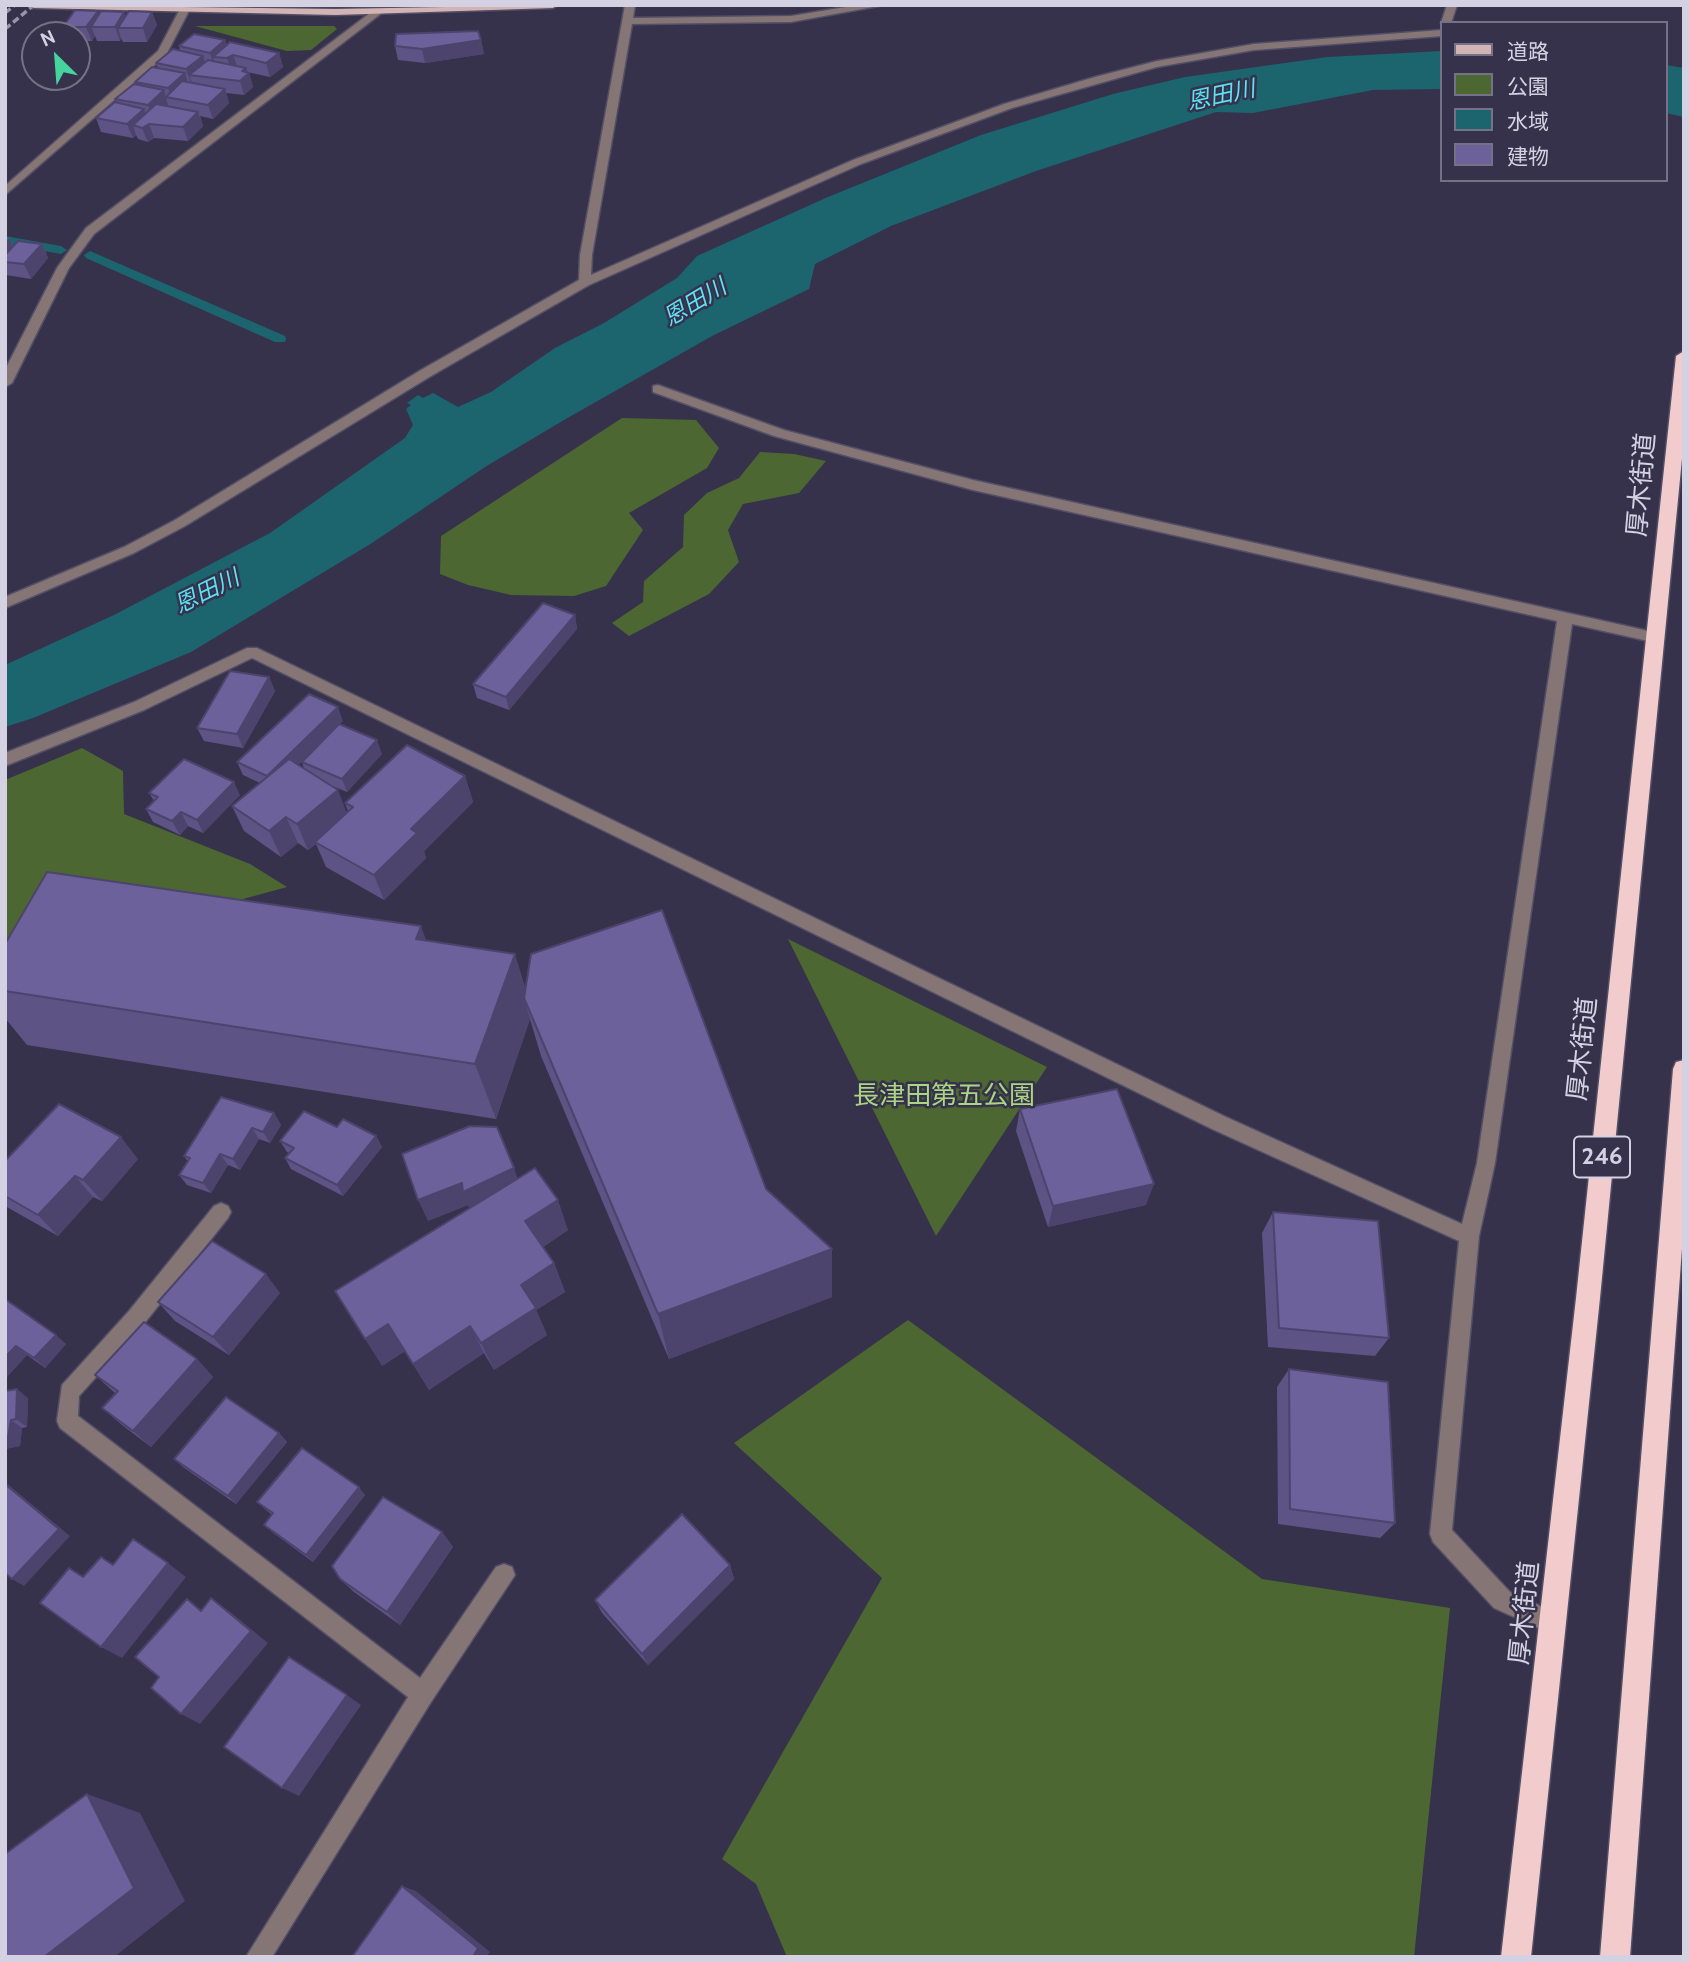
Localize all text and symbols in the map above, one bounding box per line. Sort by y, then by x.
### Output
north arrow [21,21,91,91]
legend [1440,21,1668,182]
text: N [37,25,59,52]
text: 道路 [1507,39,1549,64]
text: 公園 [1507,74,1549,99]
water label: 恩田川 [1184,75,1258,117]
text: 水域 [1507,109,1549,134]
text: 建物 [1507,144,1549,169]
water label: 恩田川 [658,273,732,333]
street label: 厚木街道 [1622,432,1662,538]
water label: 恩田川 [170,564,244,620]
street label: 厚木街道 [1562,996,1604,1102]
park label: 長津田第五公園 [853,1080,1035,1112]
road number: 246 [1574,1136,1630,1177]
street label: 厚木街道 [1504,1560,1546,1666]

